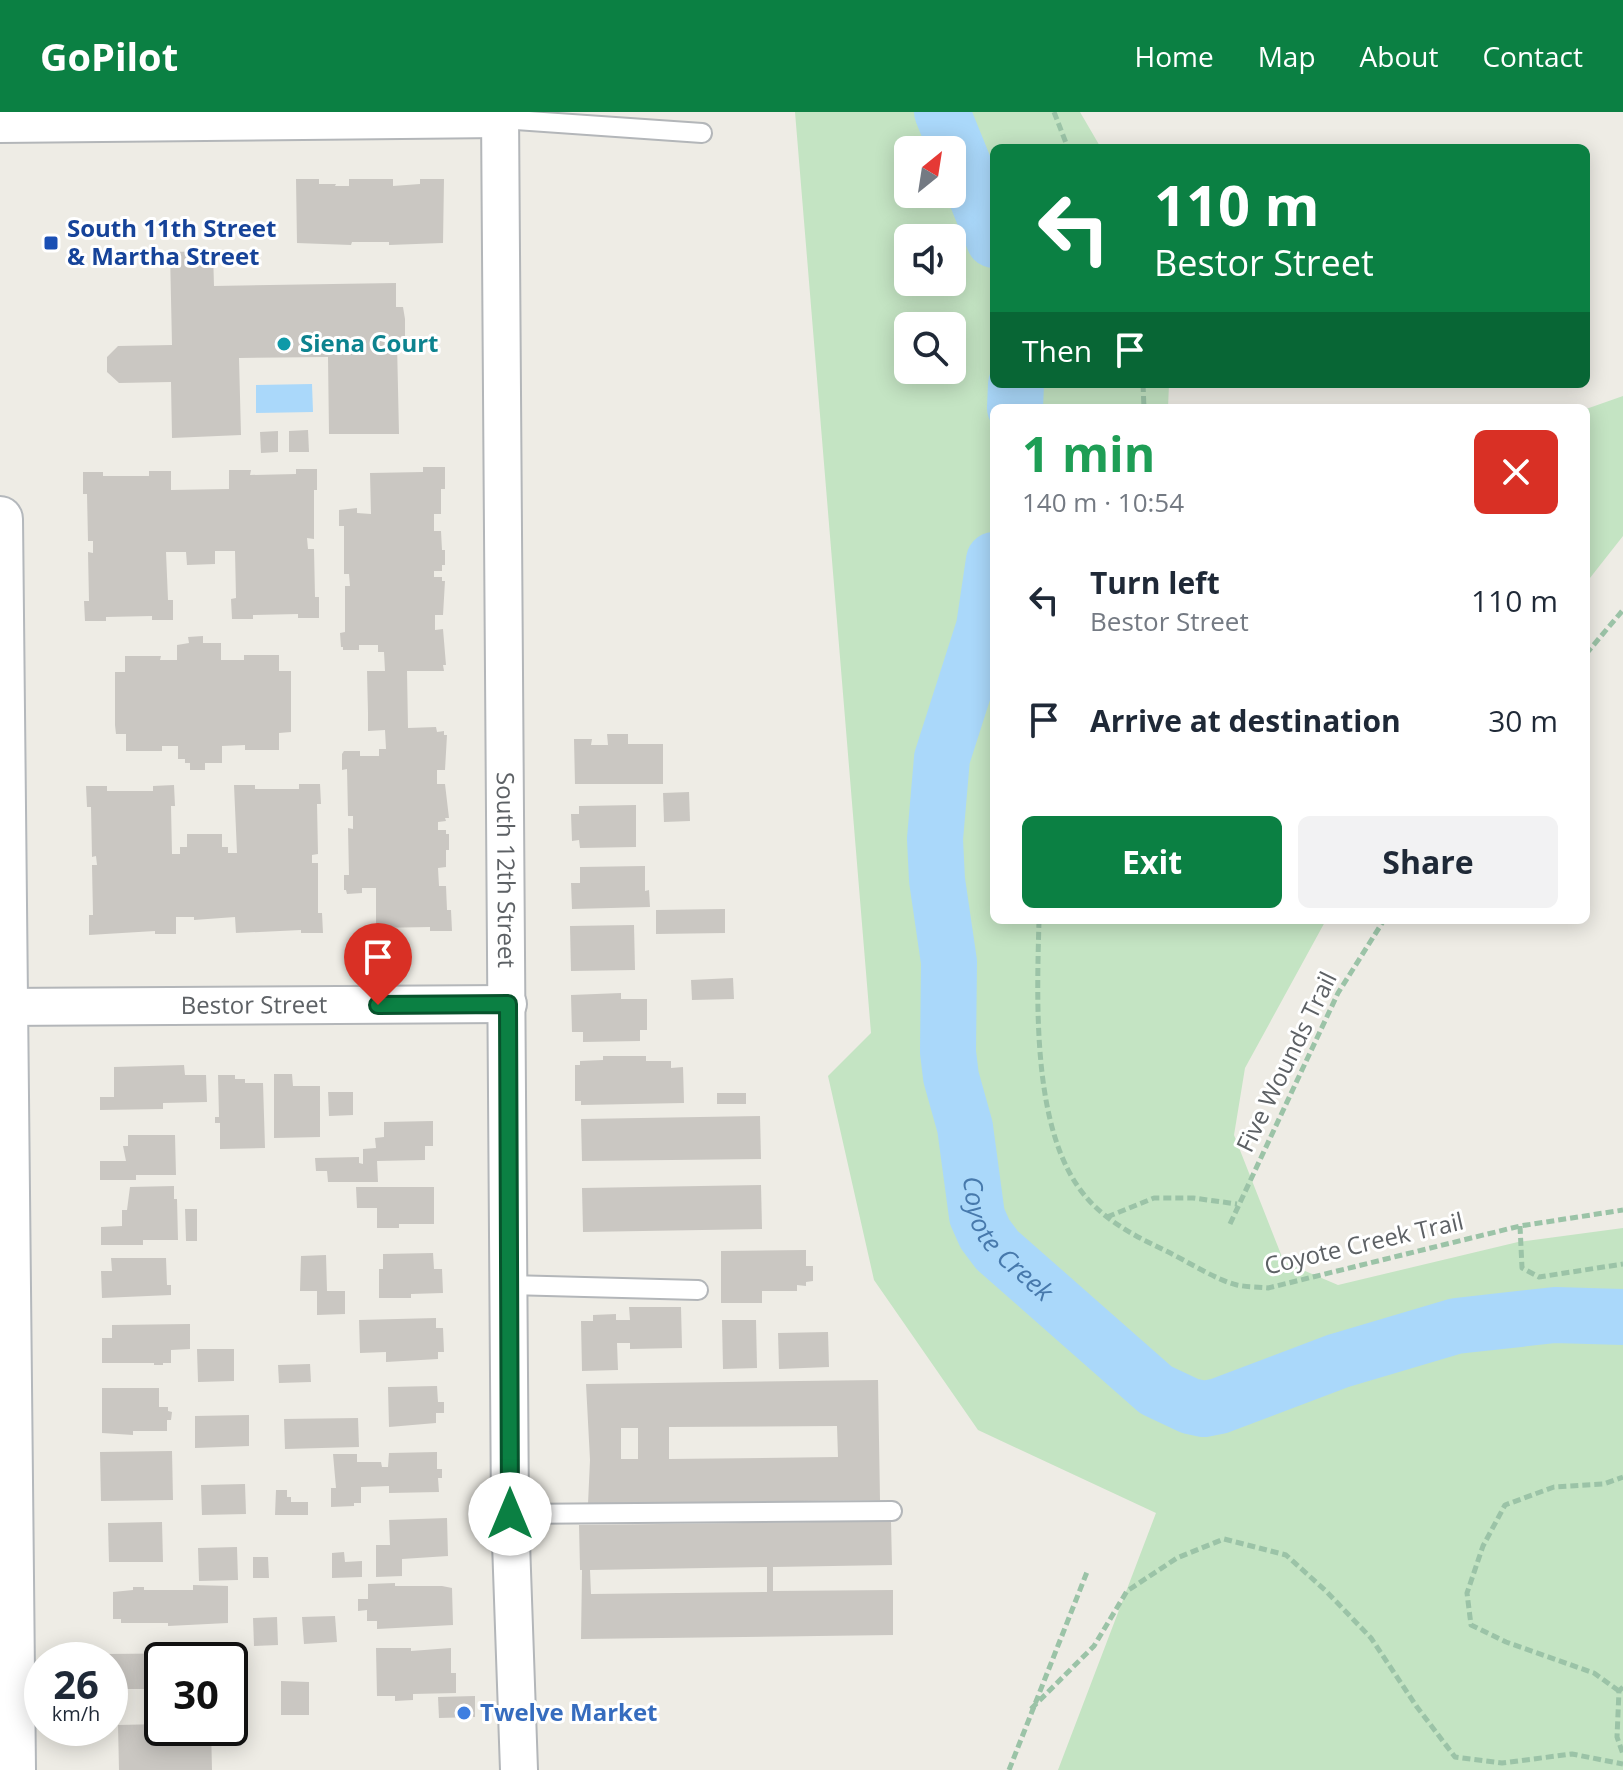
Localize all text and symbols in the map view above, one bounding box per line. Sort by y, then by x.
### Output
text: GoPilot [40,30,178,82]
text: Home [1135,37,1214,75]
text: Map [1258,37,1316,75]
text: About [1360,37,1438,75]
text: Contact [1482,37,1583,75]
north arrow [894,136,966,208]
map controls [894,136,966,384]
text: 110 m [1154,166,1320,242]
icon: left [1022,176,1126,280]
place label: South 11th Street & Martha Street [67,211,276,272]
button: sound [894,224,966,296]
marker: South 11th Street & Martha Street [42,234,60,252]
text: Bestor Street [1154,238,1374,287]
button: search [894,312,966,384]
place label: Siena Court [300,326,438,359]
icon: arrive [1108,328,1152,372]
text: Then [1022,330,1092,371]
marker: Siena Court [275,335,293,353]
text: 1 min [1022,421,1155,486]
button: close [1474,430,1558,514]
text: 140 m · 10:54 [1022,484,1184,520]
text: Turn left [1090,562,1220,603]
icon: left [1022,578,1066,622]
text: 110 m [1471,580,1558,621]
text: Bestor Street [1090,603,1249,639]
icon: arrive [1022,698,1066,742]
text: Arrive at destination [1090,700,1401,741]
text: 30 m [1488,700,1558,741]
street label: South 12th Street [490,772,524,968]
button: Exit [1022,816,1282,908]
button: Share [1298,816,1558,908]
pin [344,923,412,1005]
icon: arrive [356,935,400,979]
street label: Five Wounds Trail [1228,966,1344,1157]
street label: Bestor Street [181,987,327,1021]
water label: Coyote Creek [955,1174,1063,1309]
street label: Coyote Creek Trail [1261,1204,1467,1282]
position arrow [468,1472,552,1556]
speed limit sign: 30 [144,1642,248,1746]
text: 26 [53,1656,99,1711]
place label: Twelve Market [480,1695,658,1728]
text: km/h [52,1700,100,1727]
marker: Twelve Market [455,1704,473,1722]

